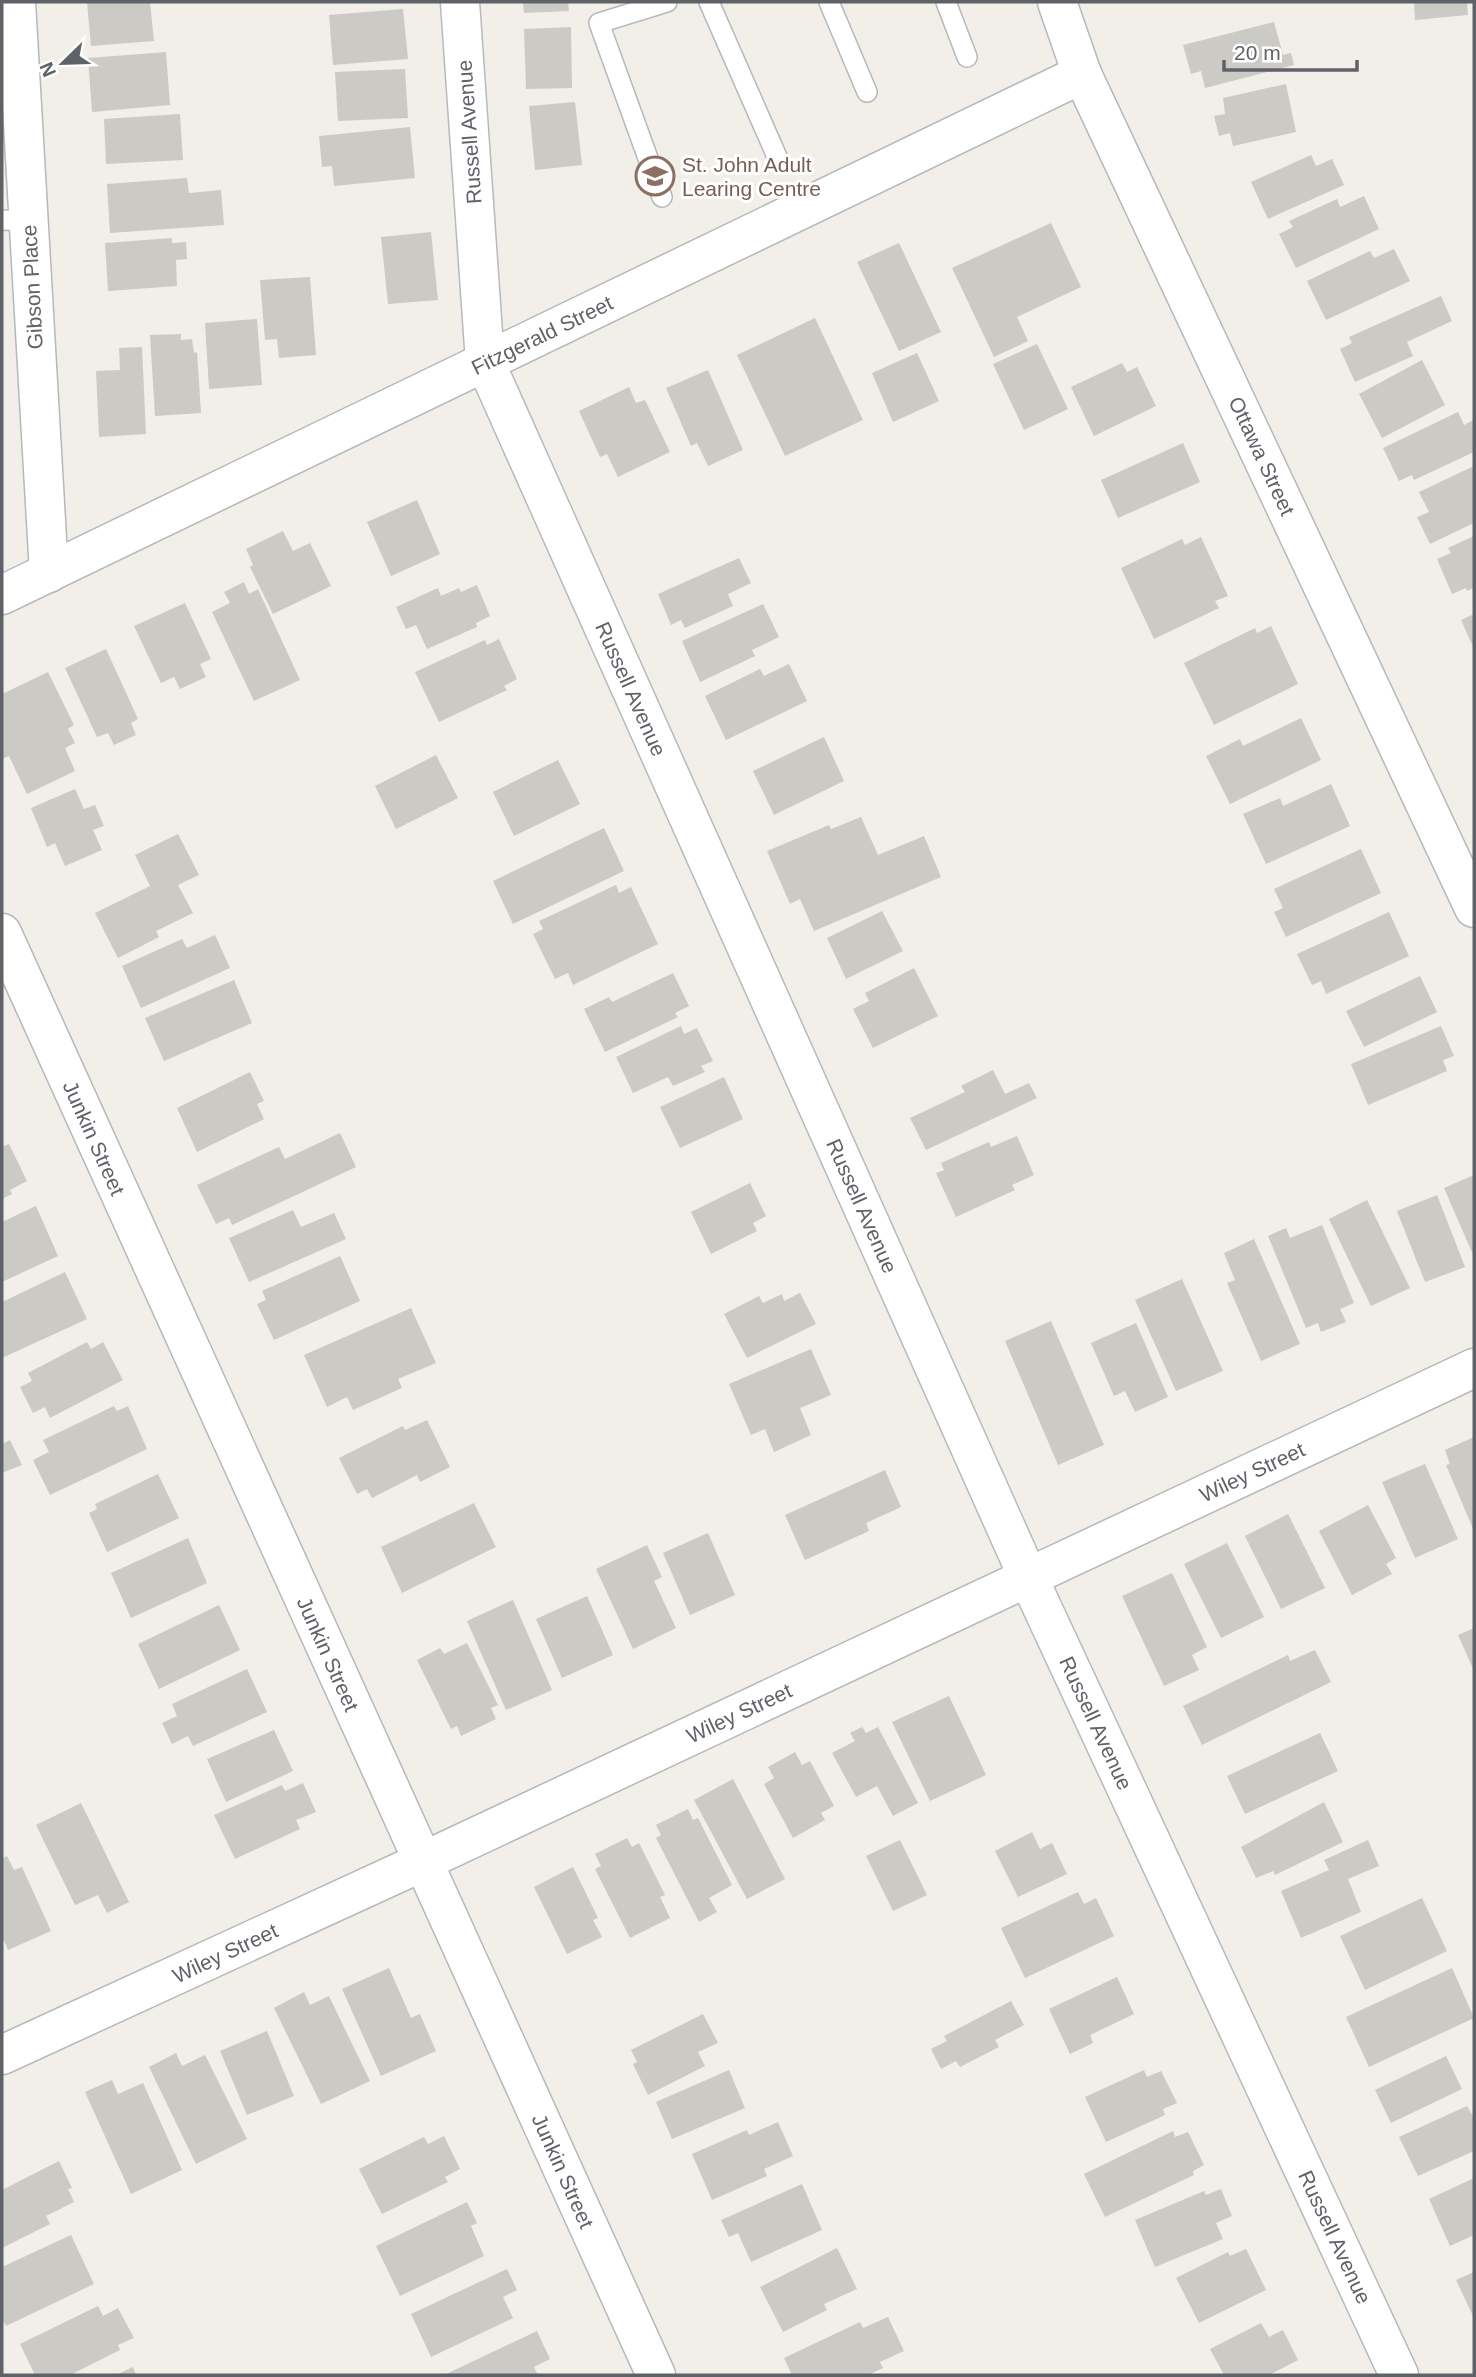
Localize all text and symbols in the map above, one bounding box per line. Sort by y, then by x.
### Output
north arrow [28,28,98,98]
scale bar [1224,28,1357,72]
text: 20 m [1234,41,1281,64]
text: N [35,59,60,80]
street label: Russell Avenue [452,59,486,205]
place label: St. John Adult Learing Centre [682,153,821,200]
school or university icon: St. John Adult Learing Centre [634,155,676,197]
street label: Gibson Place [17,224,47,350]
street label: Fitzgerald Street [468,291,616,379]
street label: Ottawa Street [1224,393,1300,519]
street label: Russell Avenue [591,618,671,760]
street label: Junkin Street [59,1077,129,1199]
street label: Russell Avenue [822,1135,902,1277]
street label: Wiley Street [1196,1438,1308,1506]
street label: Junkin Street [293,1593,363,1715]
street label: Russell Avenue [1055,1653,1137,1793]
street label: Wiley Street [683,1679,795,1747]
street label: Wiley Street [169,1919,281,1987]
street label: Junkin Street [528,2110,598,2232]
street label: Russell Avenue [1294,2167,1376,2307]

